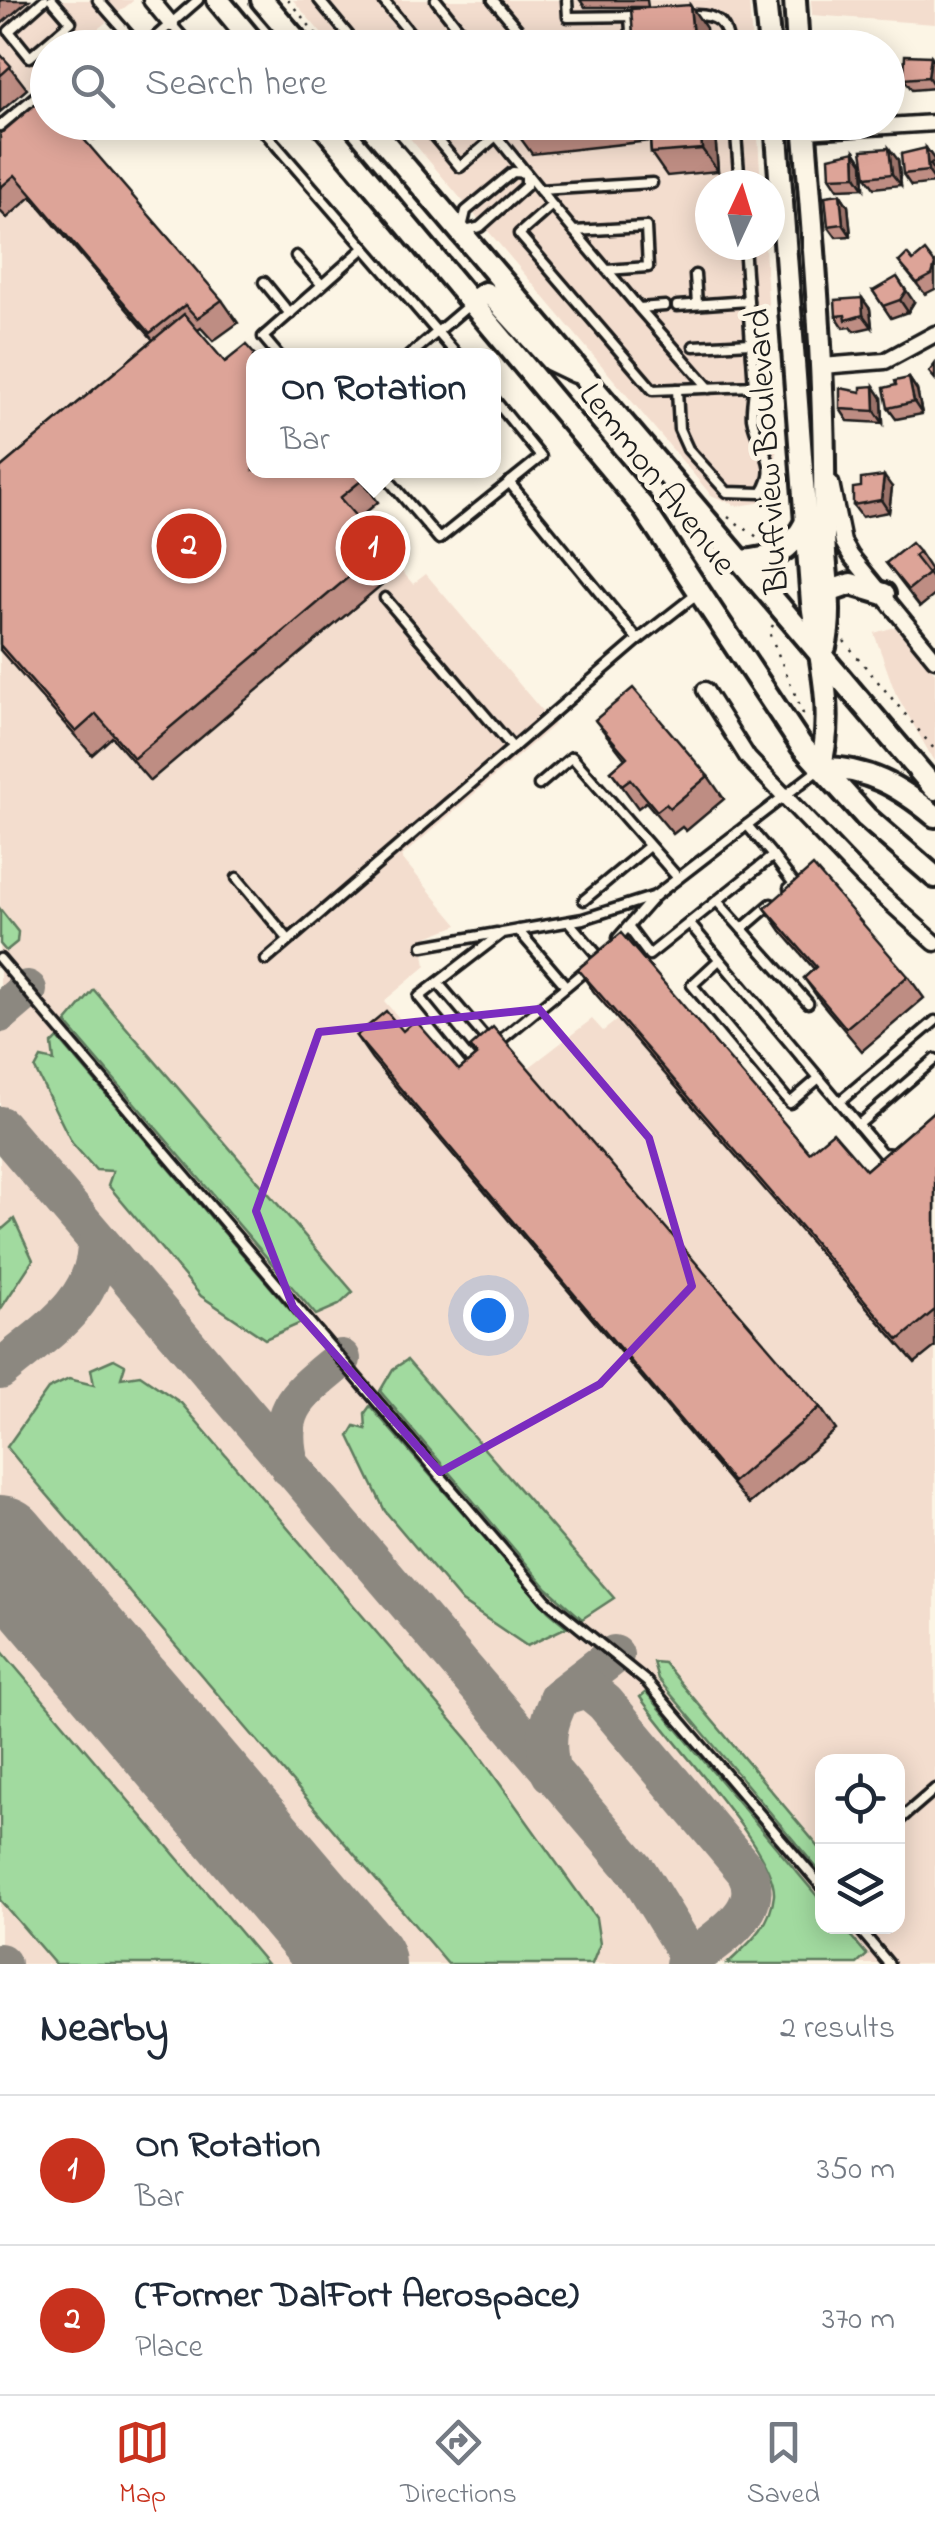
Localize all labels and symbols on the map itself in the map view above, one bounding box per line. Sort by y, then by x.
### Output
north arrow [695,170,785,260]
street label: Bluffview Boulevard [734,307,804,596]
street label: Lemmon Avenue [565,373,748,587]
pin: 2 [156,508,222,584]
pin: 1 [340,510,406,586]
your location [463,1290,514,1341]

